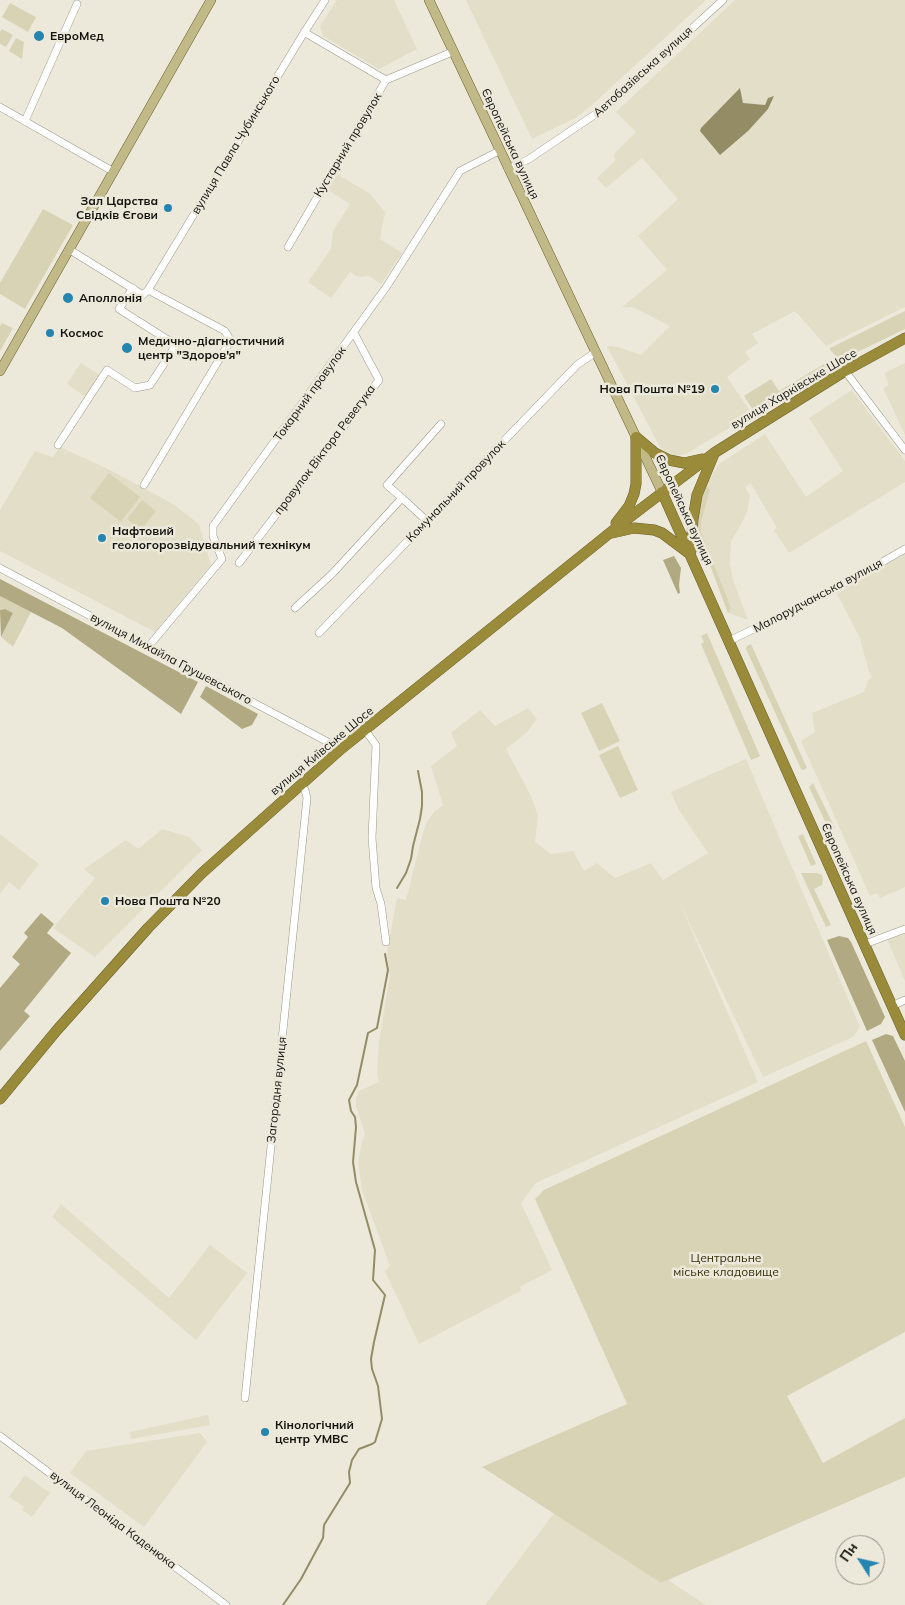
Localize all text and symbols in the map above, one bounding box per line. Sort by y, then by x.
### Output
street label: Автобазівська вулиця [590,24,696,120]
marker: ЕвроМед [32,29,46,43]
place label: ЕвроМед [50,29,104,43]
street label: вулиця Павла Чубинського [189,73,283,217]
street label: Європейська вулиця [478,86,542,202]
street label: Кустарний провулок [311,90,385,200]
place label: Зал Царства Cвідків Єгови [76,194,158,222]
marker: Зал Царства Cвідків Єгови [162,202,174,214]
marker: Аполлонія [61,291,75,305]
place label: Аполлонія [79,291,142,305]
place label: Космос [60,326,104,340]
marker: Космос [44,327,56,339]
place label: Медично-діагностичний центр "Здоров'я" [138,334,284,362]
marker: Медично-діагностичний центр "Здоров'я" [120,341,134,355]
street label: Токарний провулок [271,344,349,444]
street label: вулиця Харківське Шосе [728,346,860,432]
street label: провулок Віктора Ревегука [271,382,379,518]
place label: Нова Пошта №19 [599,382,705,396]
marker: Нова Пошта №19 [709,383,721,395]
street label: Комунальний провулок [403,437,509,545]
street label: Європейська вулиця [652,452,716,568]
place label: Нафтовий геологорозвідувальний технікум [112,524,311,552]
marker: Нафтовий геологорозвідувальний технікум [96,532,108,544]
street label: Малорудчанська вулиця [751,556,885,636]
street label: вулиця Михайла Грушевського [88,610,254,708]
street label: вулиця Київське Шосе [267,704,377,798]
street label: Європейська вулиця [818,821,880,937]
place label: Нова Пошта №20 [115,894,221,908]
marker: Нова Пошта №20 [99,895,111,907]
street label: Загородня вулиця [264,1036,290,1144]
park label: Центральне міське кладовище [673,1251,779,1279]
place label: Кінологічний центр УМВС [275,1418,354,1446]
marker: Кінологічний центр УМВС [259,1426,271,1438]
street label: вулиця Леоніда Каденюка [47,1468,179,1572]
north arrow [835,1535,885,1585]
text: Пн [836,1539,861,1565]

